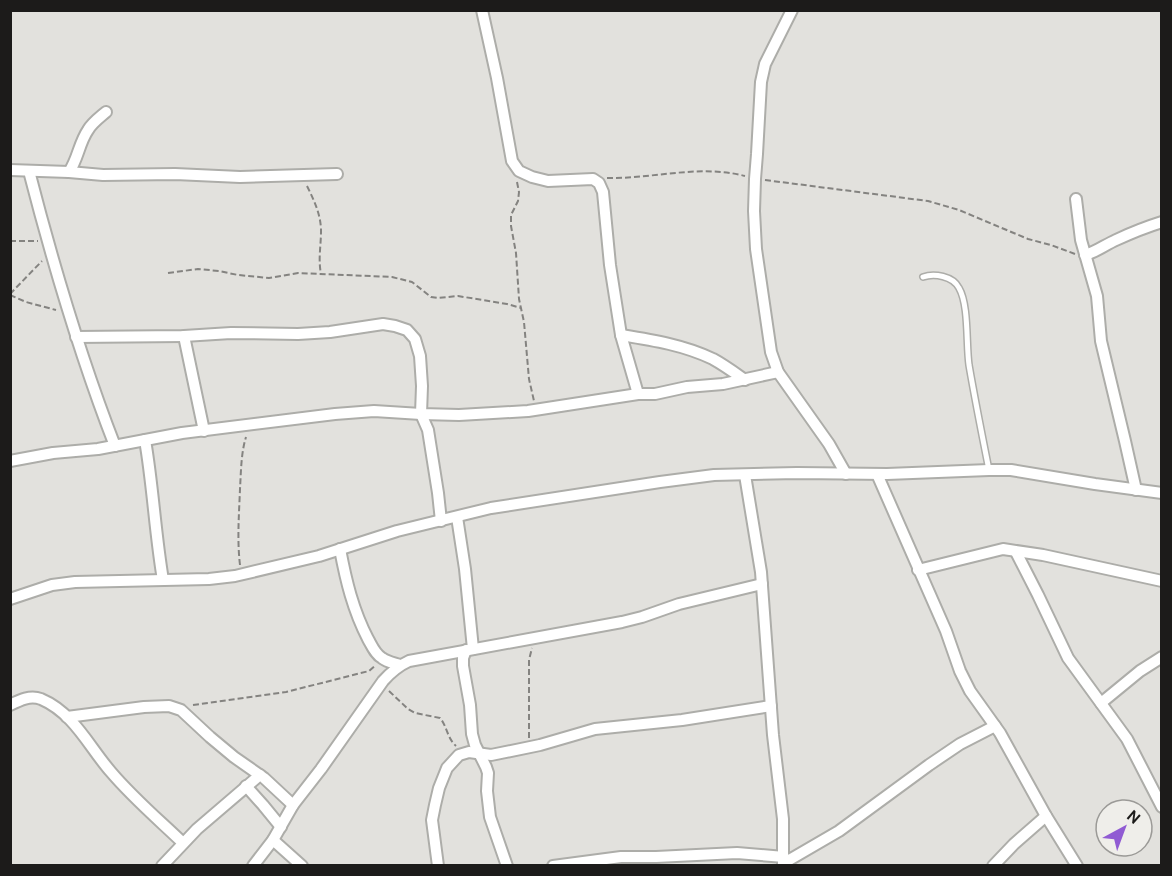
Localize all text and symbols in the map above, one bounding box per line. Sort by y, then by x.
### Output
north arrow [1094,798,1154,858]
text: N [1123,806,1144,828]

